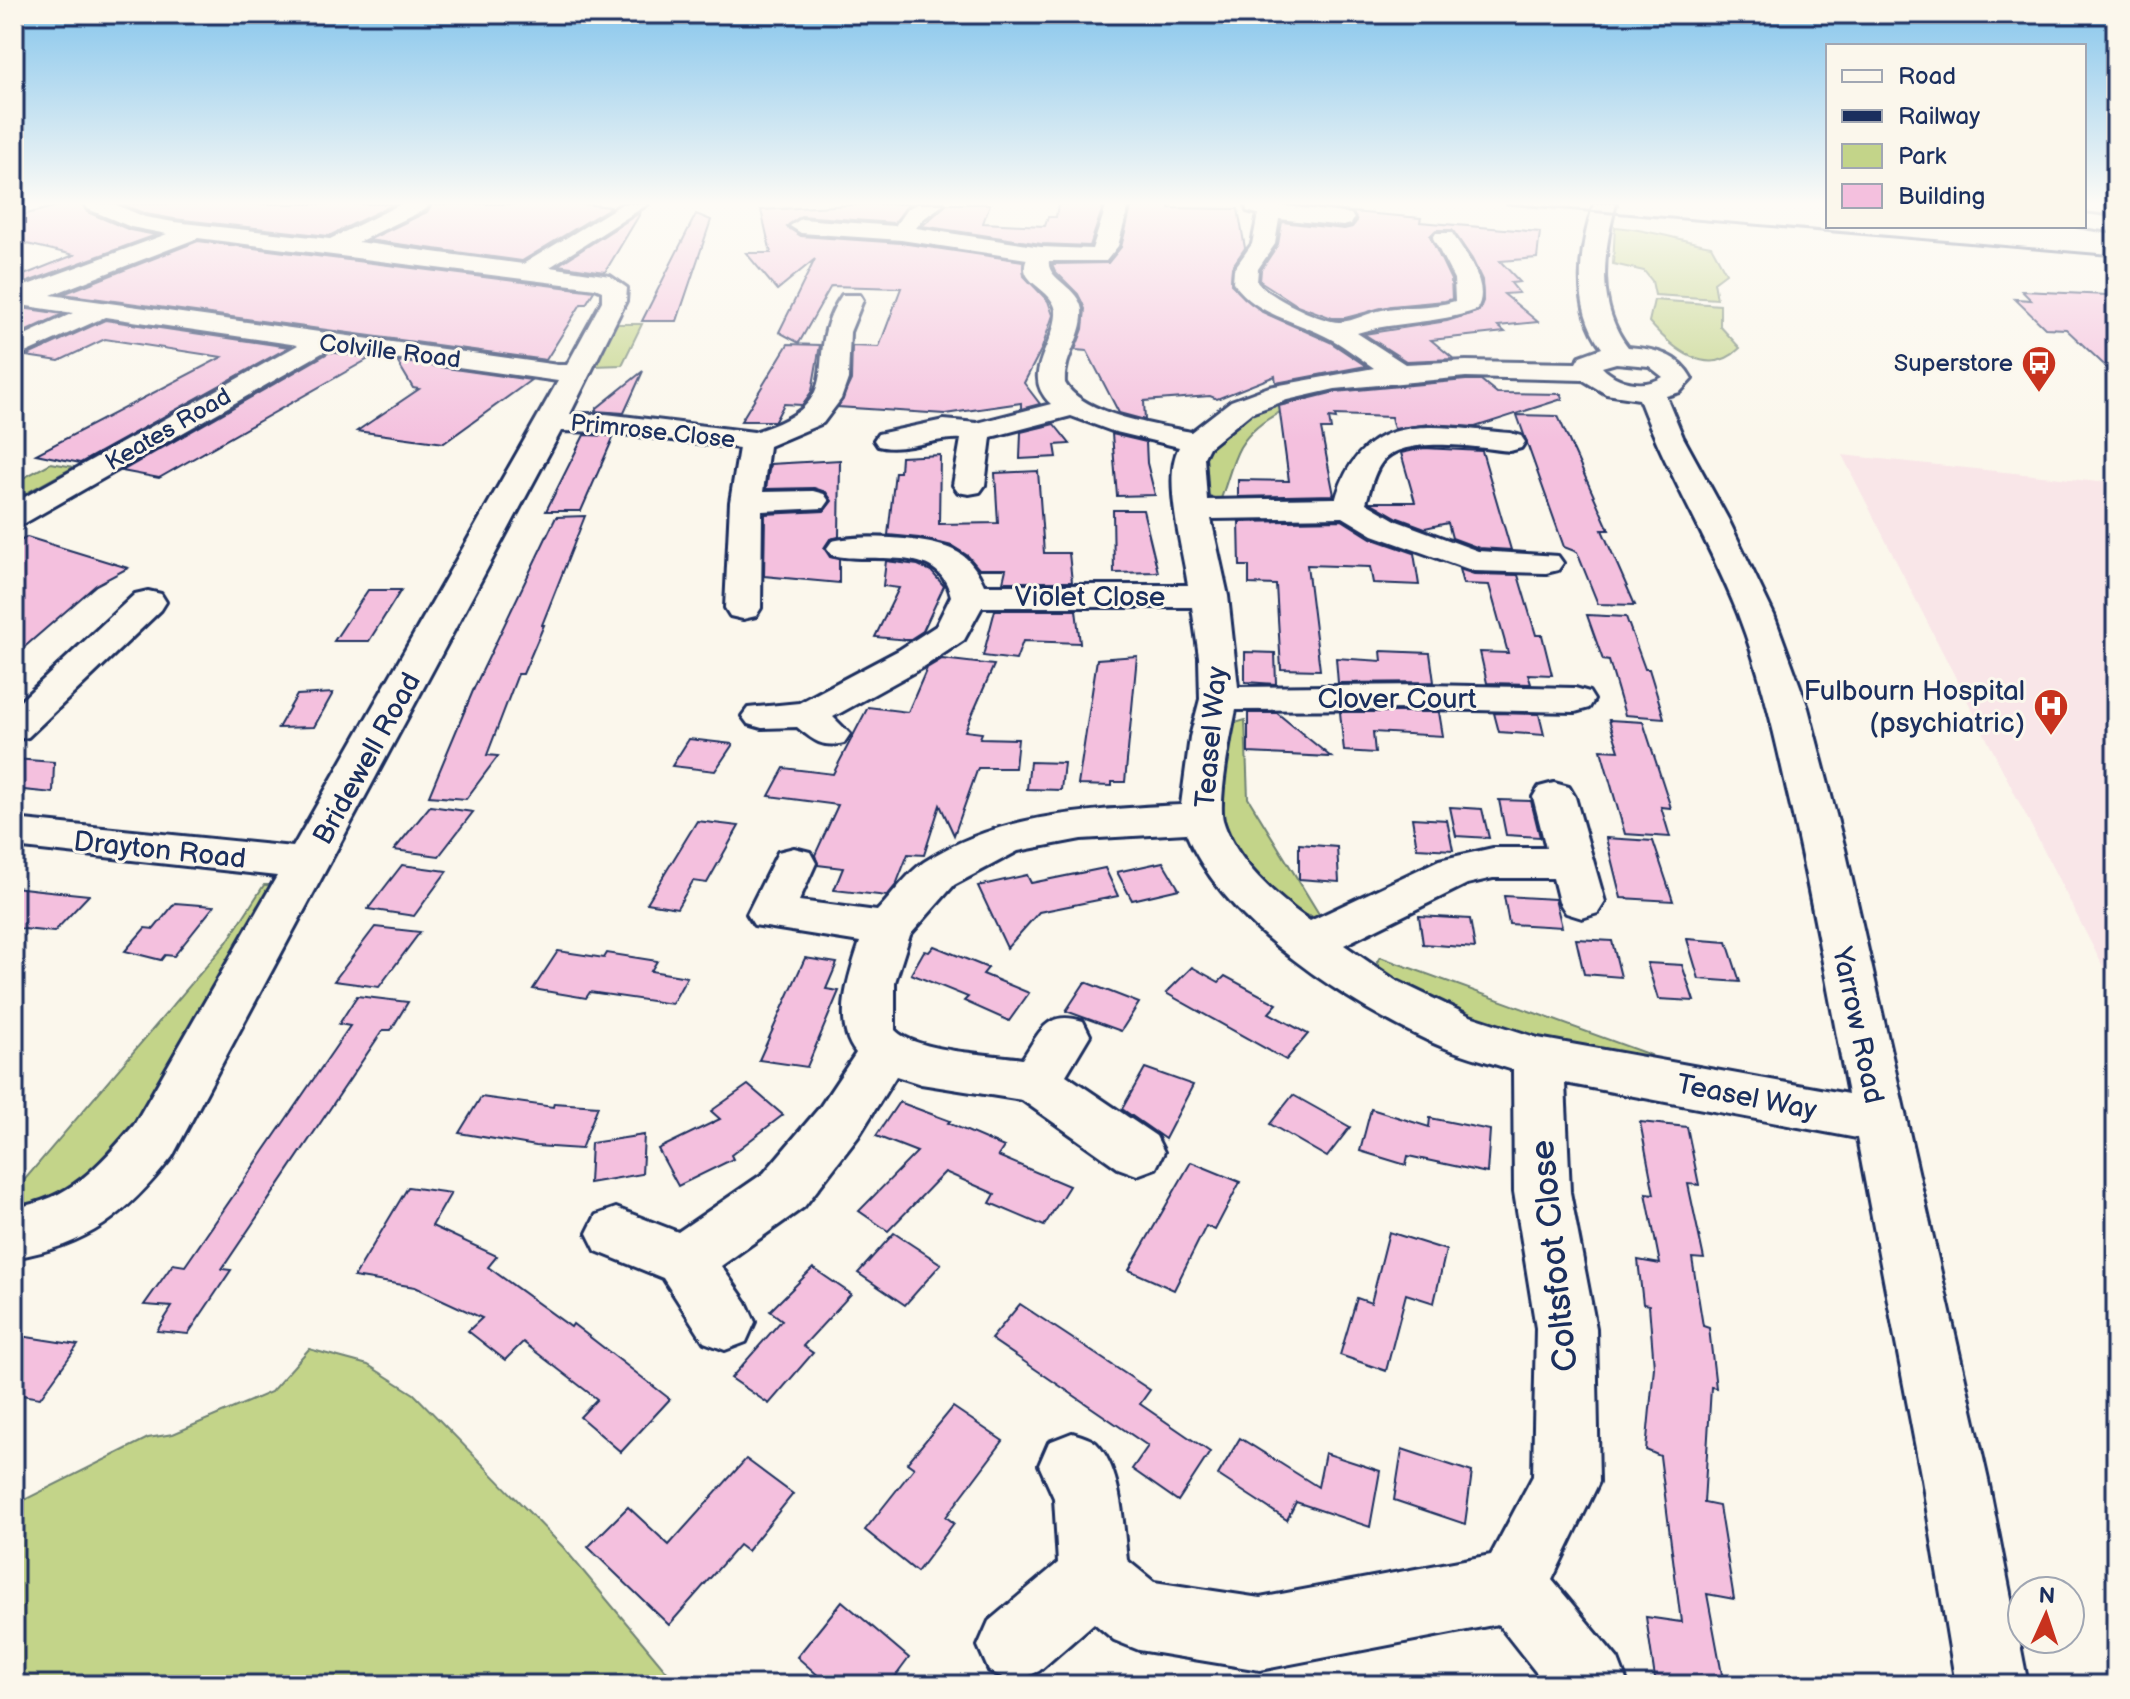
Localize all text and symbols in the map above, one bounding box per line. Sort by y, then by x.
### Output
legend [1826,44,2086,228]
text: Road [1898,62,1956,91]
text: Railway [1898,102,1980,131]
text: Park [1898,142,1946,171]
text: Building [1898,182,1985,211]
street label: Colville Road [317,328,462,375]
bus stop icon: Superstore [2020,344,2058,394]
place label: Superstore [1894,349,2013,378]
street label: Keates Road [100,382,236,477]
street label: Primrose Close [569,408,737,455]
street label: Violet Close [1015,581,1165,614]
street label: Teasel Way [1189,665,1234,809]
street label: Bridewell Road [306,667,428,850]
place label: Fulbourn Hospital (psychiatric) [1803,675,2025,740]
street label: Clover Court [1317,683,1477,716]
hospital icon: Fulbourn Hospital (psychiatric) [2032,687,2070,737]
street label: Drayton Road [72,825,248,876]
street label: Yarrow Road [1825,943,1890,1107]
street label: Teasel Way [1674,1068,1820,1127]
street label: Coltsfoot Close [1522,1138,1587,1374]
north arrow [2006,1575,2086,1655]
text: N [2038,1583,2056,1610]

